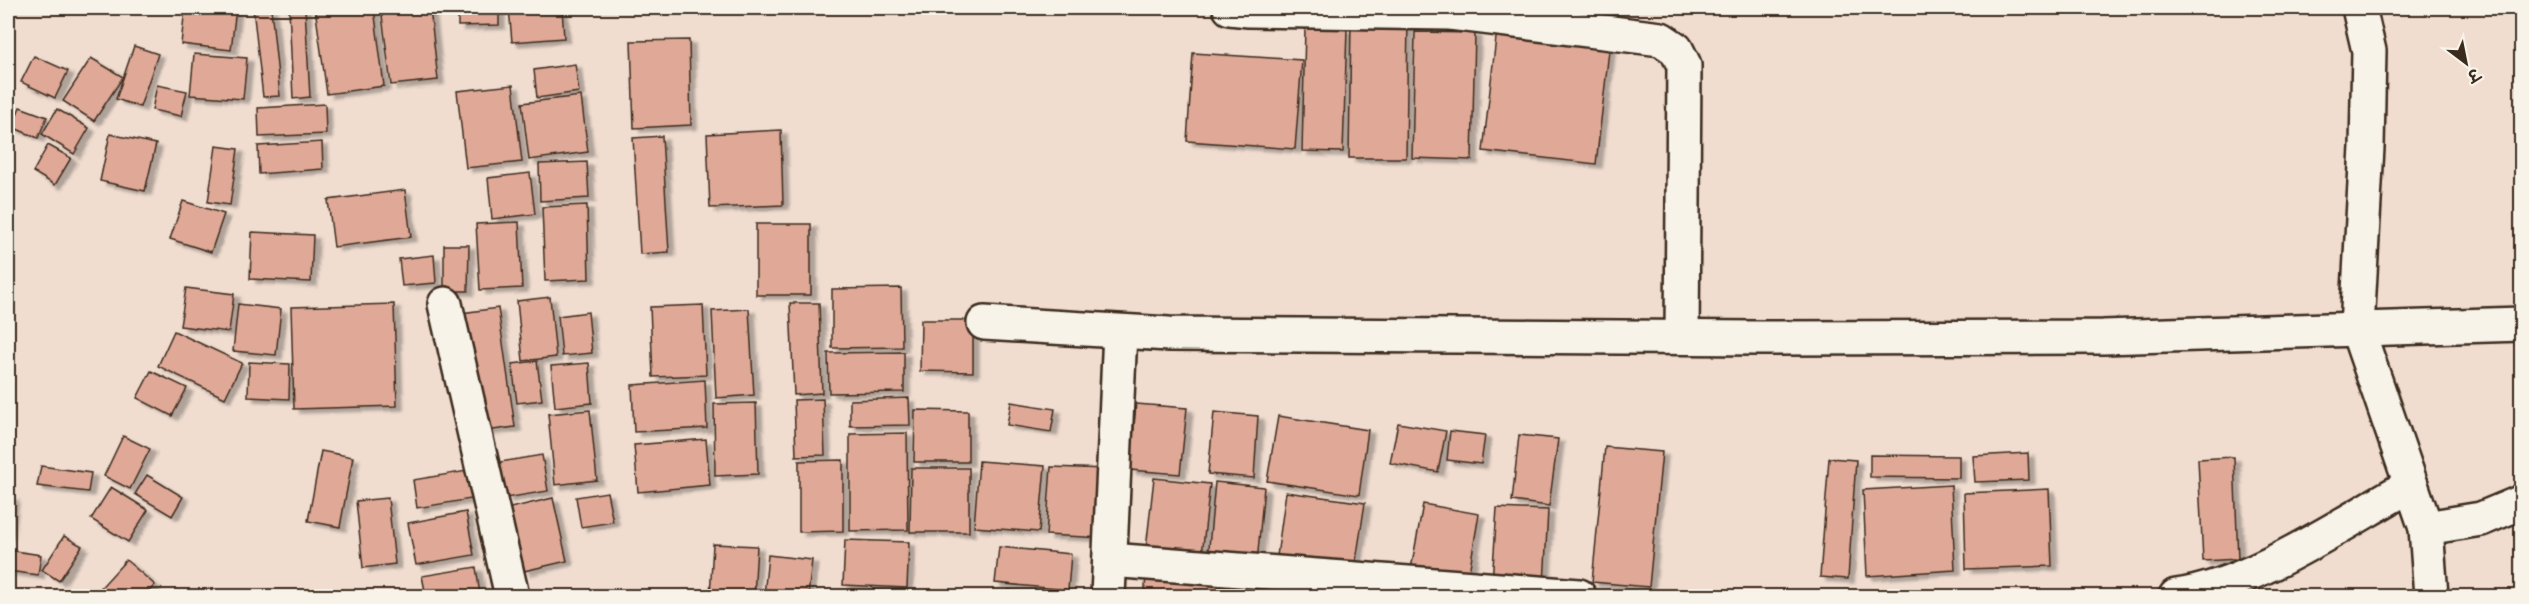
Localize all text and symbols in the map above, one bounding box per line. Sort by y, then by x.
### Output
north arrow [2436,33,2496,93]
text: उ [2463,63,2485,87]

